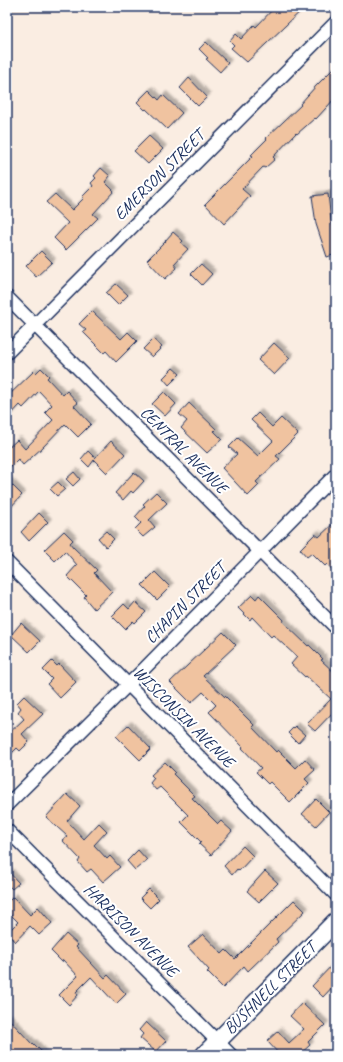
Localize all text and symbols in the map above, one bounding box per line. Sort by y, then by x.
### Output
street label: EMERSON STREET [109,122,212,225]
street label: CENTRAL AVENUE [136,402,234,500]
street label: CHAPIN STREET [140,555,233,648]
street label: WISCONSIN AVENUE [129,662,240,773]
street label: HARRISON AVENUE [80,879,184,983]
street label: BUSHNELL STREET [220,935,323,1038]

